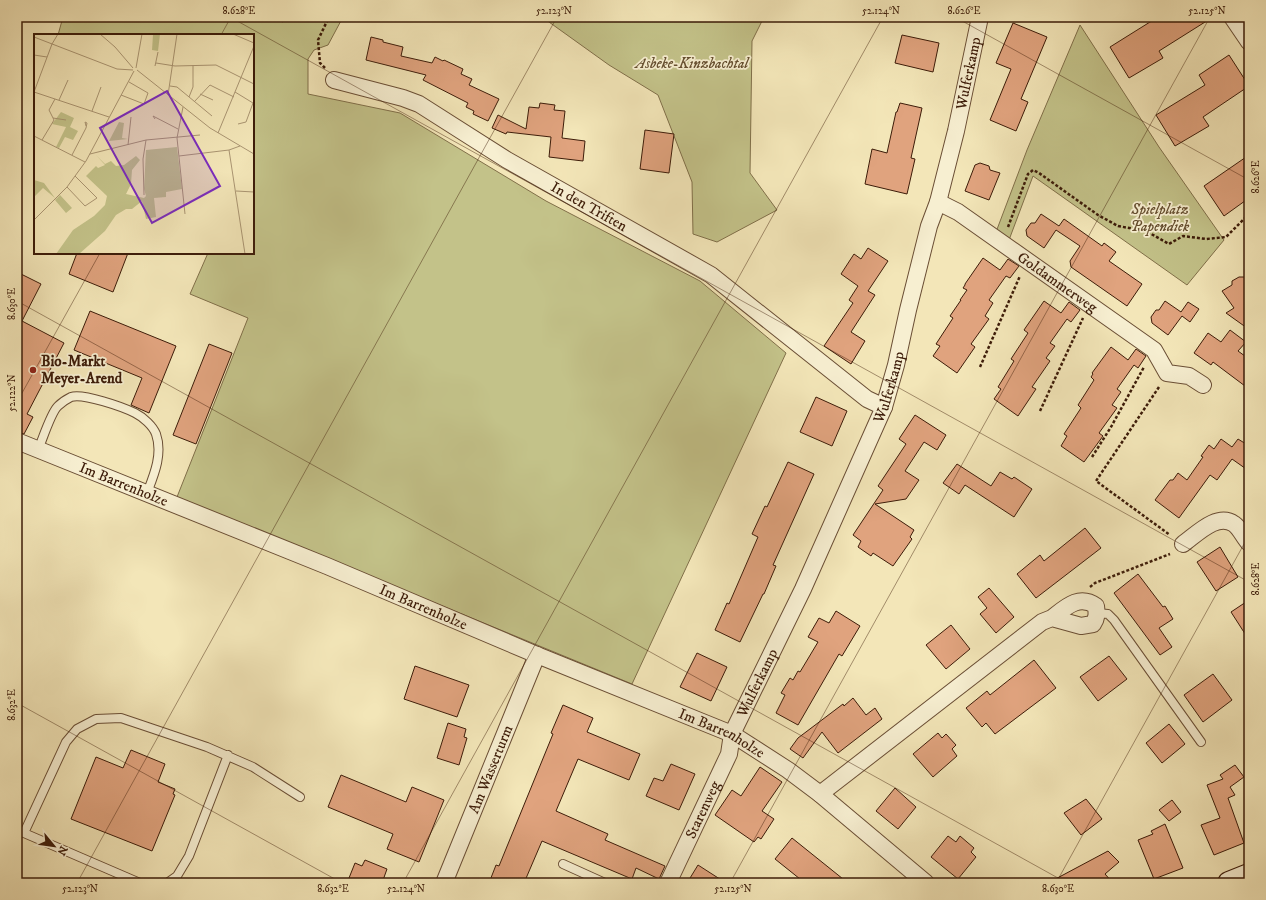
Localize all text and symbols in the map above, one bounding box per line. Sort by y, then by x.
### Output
text: 8.628°E [223,5,255,17]
text: 52.123°N [536,5,572,17]
text: 52.124°N [862,5,900,17]
text: 8.626°E [948,5,980,17]
text: 52.125°N [1188,5,1226,17]
inset map [34,34,254,254]
street label: Wulferkamp [951,35,985,112]
park label: Asbeke-Kinzbachtal [634,54,751,73]
text: 8.626°E [1250,161,1262,193]
street label: In den Triften [547,177,631,236]
park label: Spielplatz Papendiek [1130,200,1190,236]
street label: Goldammerweg [1014,247,1102,317]
text: 8.630°E [6,288,18,320]
street label: Wulferkamp [868,349,908,427]
place label: Bio-Markt Meyer-Arend [41,352,123,388]
marker: Bio-Markt Meyer-Arend [28,365,38,375]
text: 52.122°N [6,374,18,412]
street label: Im Barrenholze [76,458,171,510]
text: 8.628°E [1250,563,1262,595]
street label: Im Barrenholze [376,580,470,634]
street label: Wulferkamp [732,645,782,721]
text: 8.632°E [6,689,18,721]
street label: Im Barrenholze [676,704,769,762]
street label: Am Wasserturm [464,722,517,816]
street label: Starenweg [681,777,725,842]
north arrow [34,826,74,866]
text: N [54,843,70,858]
text: 52.123°N [62,883,98,895]
text: 8.632°E [317,883,349,895]
text: 52.124°N [387,883,425,895]
text: 52.125°N [714,883,752,895]
text: 8.630°E [1042,883,1074,895]

